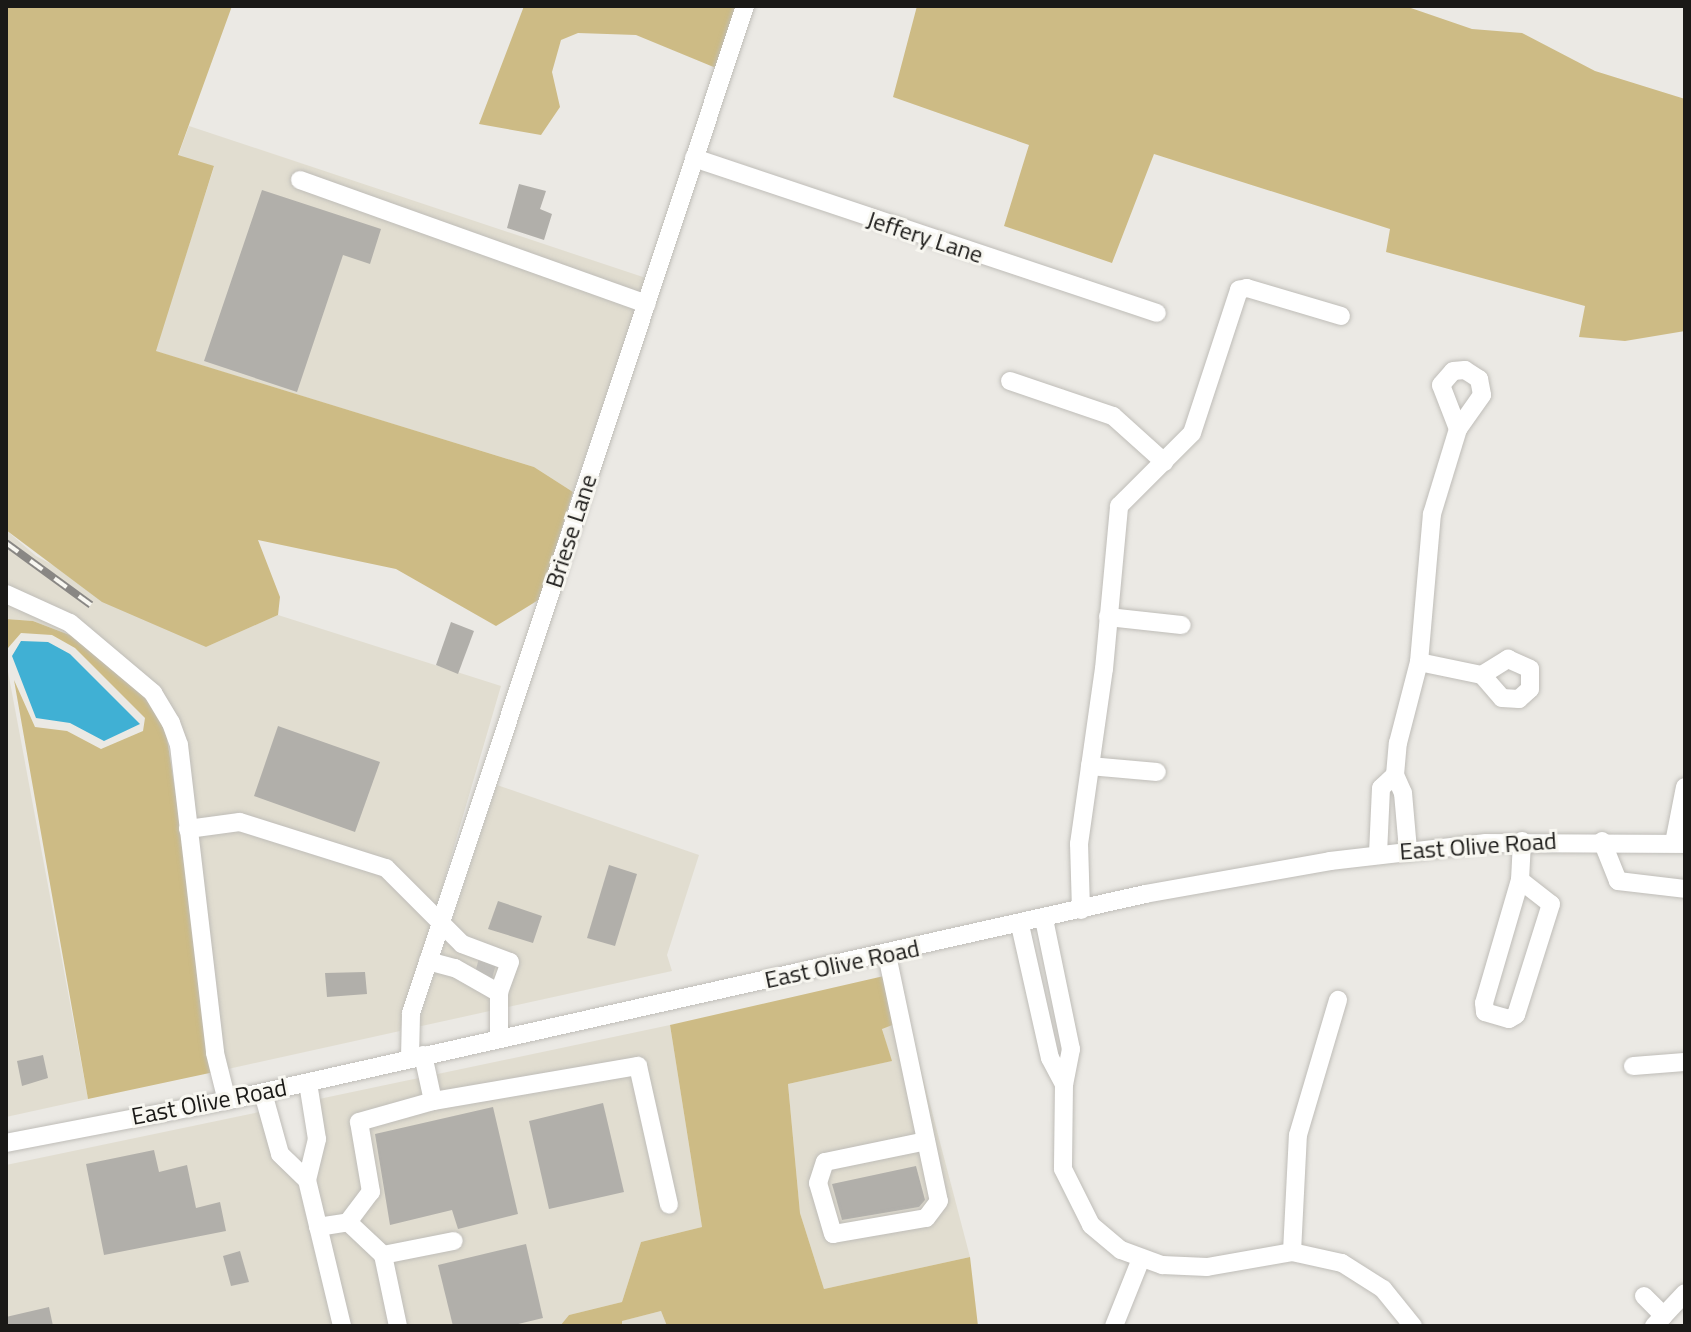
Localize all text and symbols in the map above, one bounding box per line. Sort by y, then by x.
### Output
street label: Jeffery Lane [863,205,987,269]
street label: Briese Lane [539,471,603,591]
street label: East Olive Road [1398,826,1558,866]
street label: East Olive Road [762,934,922,994]
street label: East Olive Road [129,1073,289,1131]

